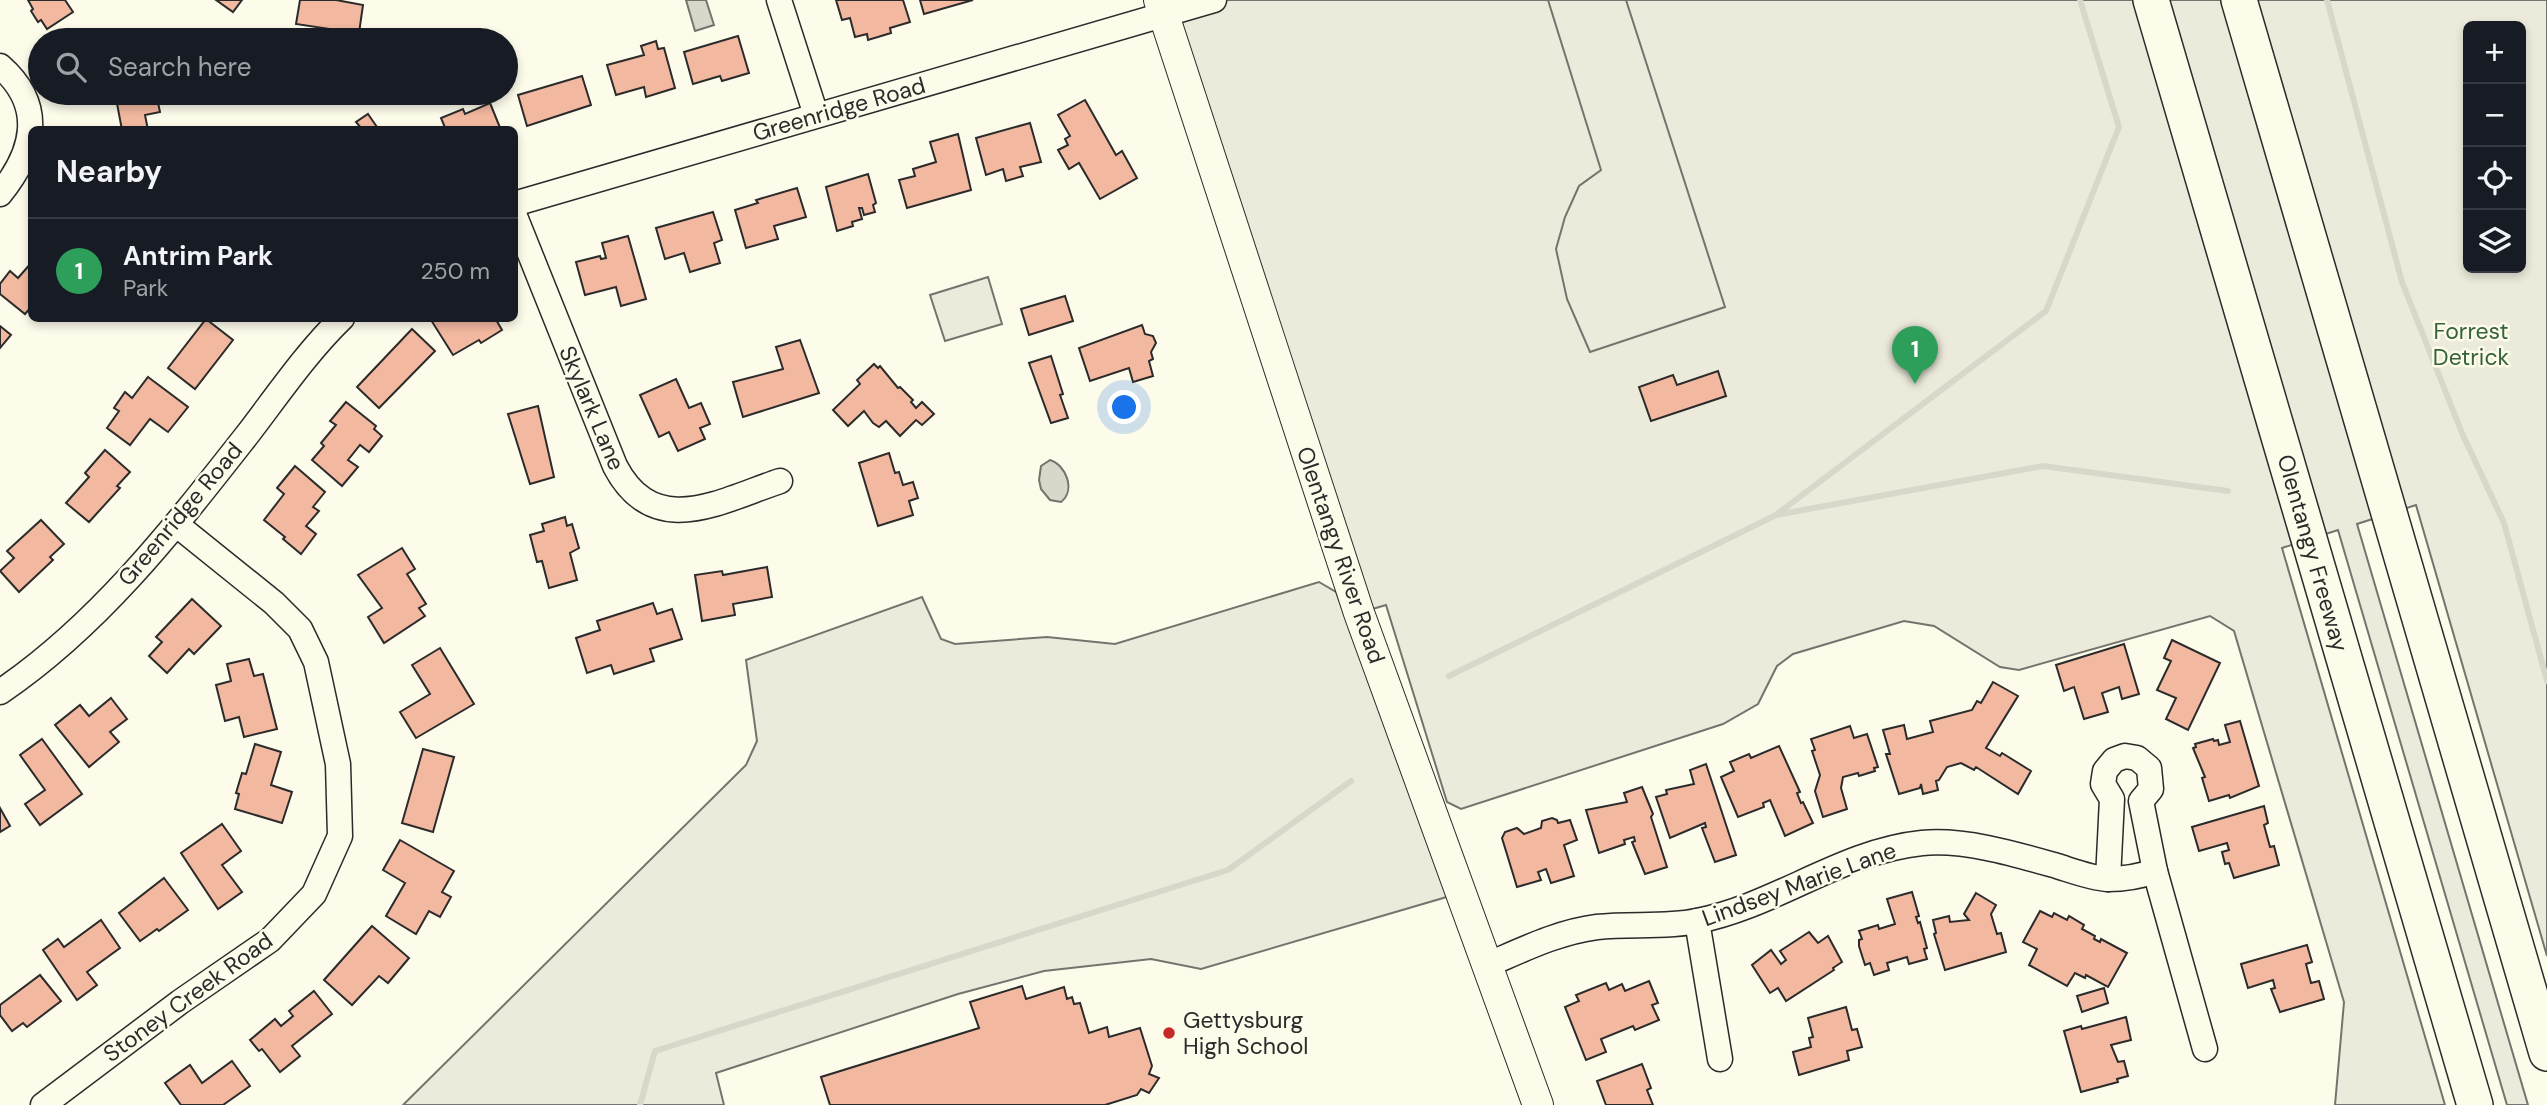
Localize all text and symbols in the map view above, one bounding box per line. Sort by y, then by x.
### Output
map controls [2463,21,2526,273]
button: + [2463,21,2526,84]
search box [28,28,518,105]
icon: search [52,48,90,86]
text: Search here [108,50,251,84]
street label: Greenridge Road [749,70,929,148]
button: − [2463,84,2526,147]
button: locate [2463,147,2526,210]
text: Nearby [56,152,162,191]
button: layers [2463,210,2526,273]
text: Antrim Park [123,239,273,273]
text: 1 [75,256,83,286]
text: 250 m [420,256,490,286]
text: Park [123,273,168,303]
park label: Forrest Detrick [2433,316,2510,372]
pin: 1 [1892,326,1938,384]
street label: Skylark Lane [552,341,632,475]
your location [1107,390,1141,424]
street label: Greenridge Road [111,436,249,592]
street label: Olentangy River Road [1290,442,1392,668]
street label: Olentangy Freeway [2270,451,2356,655]
street label: Lindsey Marie Lane [1698,835,1900,933]
street label: Stoney Creek Road [97,925,279,1069]
place label: Gettysburg High School [1183,1005,1309,1061]
marker: Gettysburg High School [1161,1025,1177,1041]

